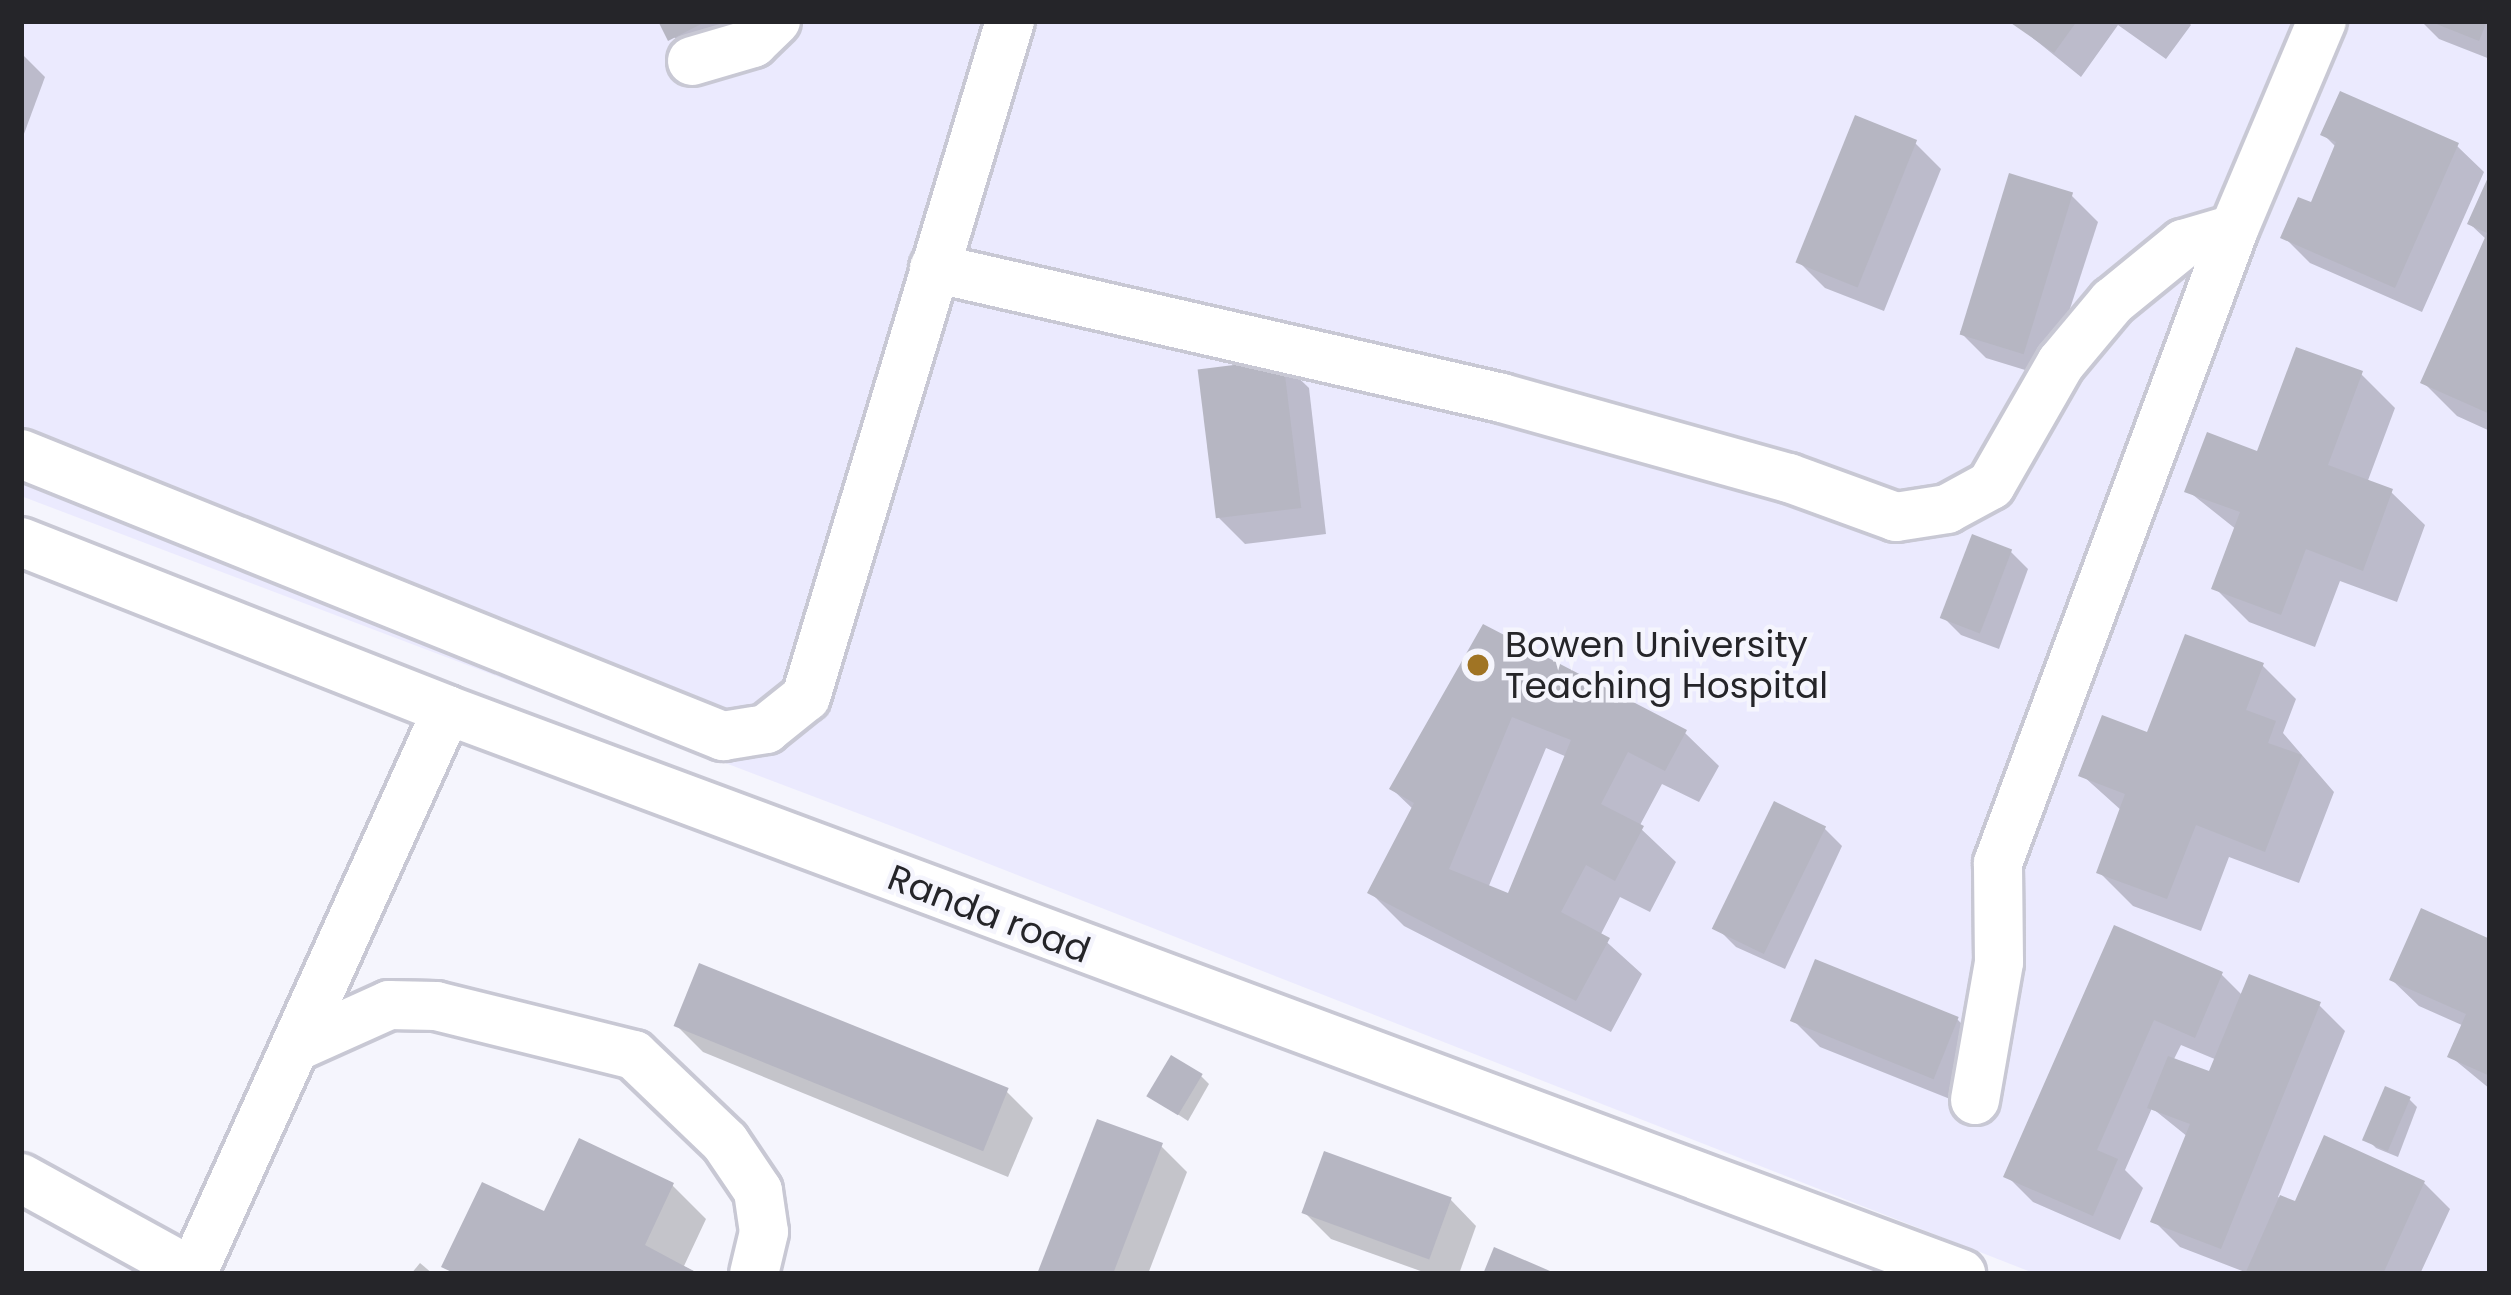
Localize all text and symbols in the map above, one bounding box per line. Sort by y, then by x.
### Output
place label: Bowen University Teaching Hospital [1505,622,1828,707]
marker: Bowen University Teaching Hospital [1462,649,1494,681]
street label: Randa road [882,856,1096,972]

